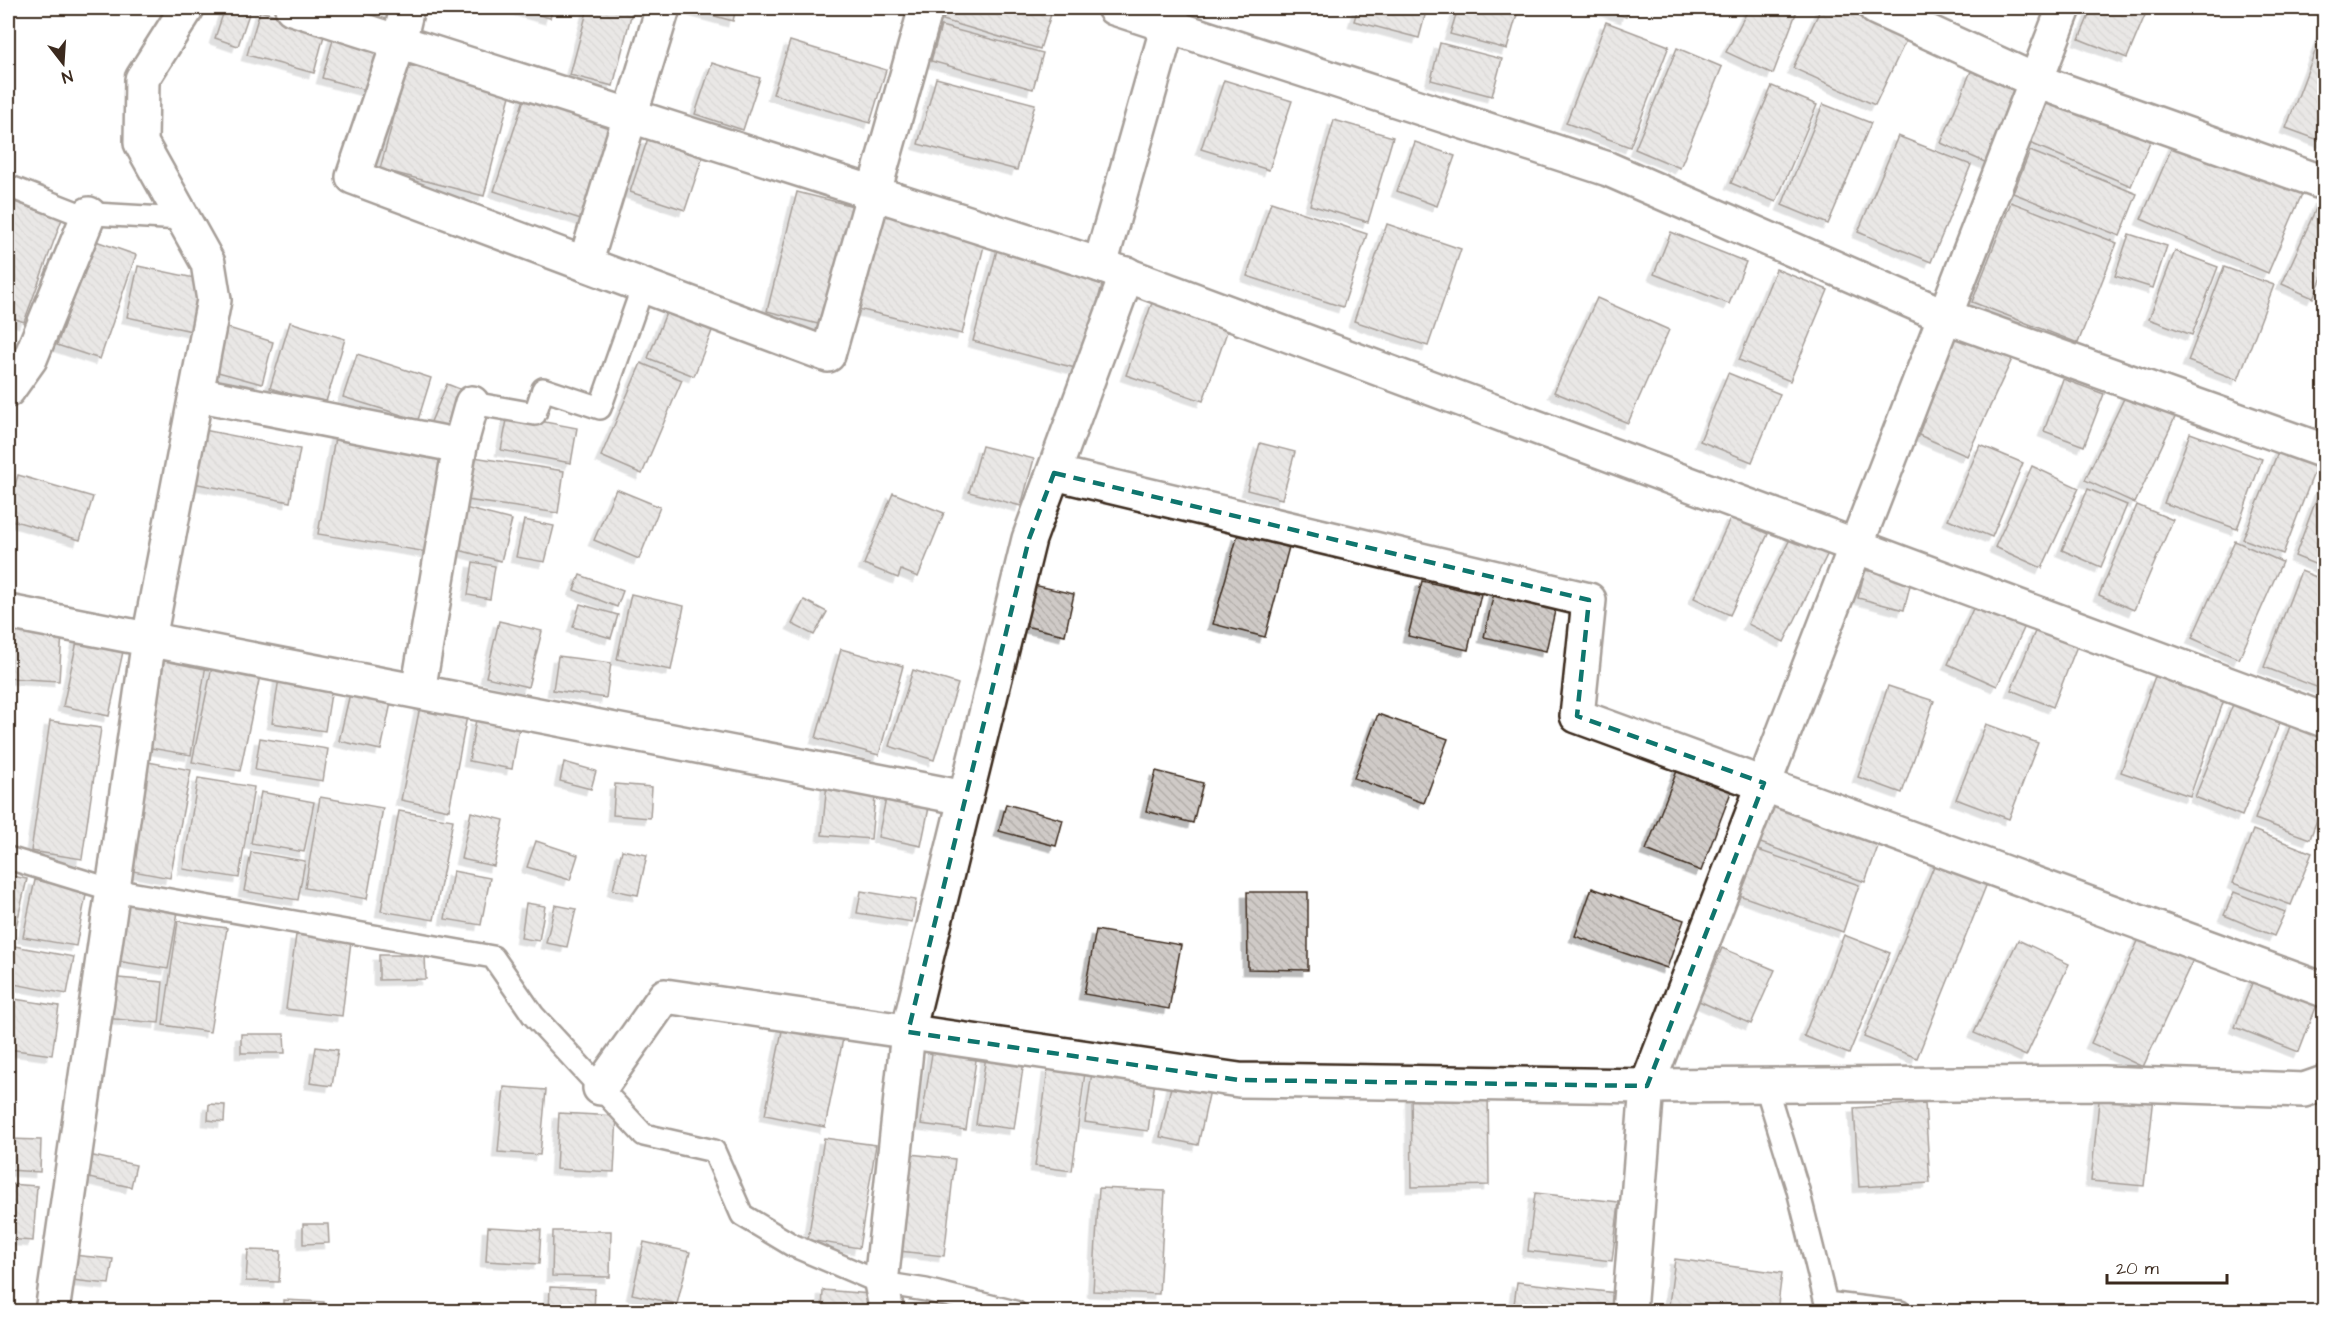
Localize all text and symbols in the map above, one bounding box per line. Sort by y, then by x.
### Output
north arrow [33,33,93,93]
text: N [59,64,75,88]
scale bar [2107,1247,2227,1285]
text: 20 m [2116,1256,2159,1281]

